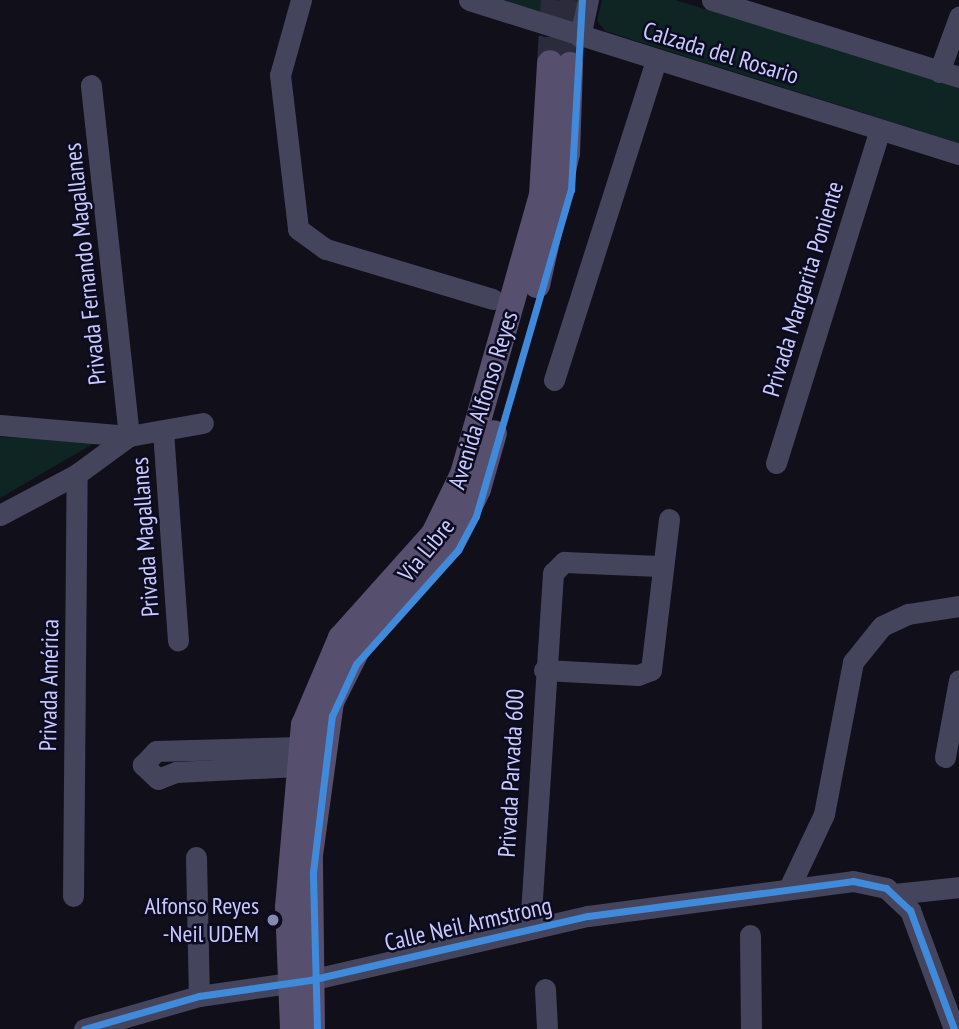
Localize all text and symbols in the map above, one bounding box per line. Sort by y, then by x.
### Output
street label: Calzada del Rosario [640,16,802,90]
street label: Privada Fernando Magallanes [58,142,112,386]
street label: Privada Margarita Poniente [757,178,849,400]
street label: Avenida Alfonso Reyes [442,307,524,493]
street label: Privada Magallanes [125,456,165,618]
street label: Via Libre [392,513,460,587]
street label: Privada América [33,618,65,752]
street label: Privada Parvada 600 [492,688,530,858]
street label: Calle Neil Armstrong [381,891,555,957]
place label: Alfonso Reyes -Neil UDEM [144,892,259,948]
marker: Alfonso Reyes -Neil UDEM [265,912,281,928]

